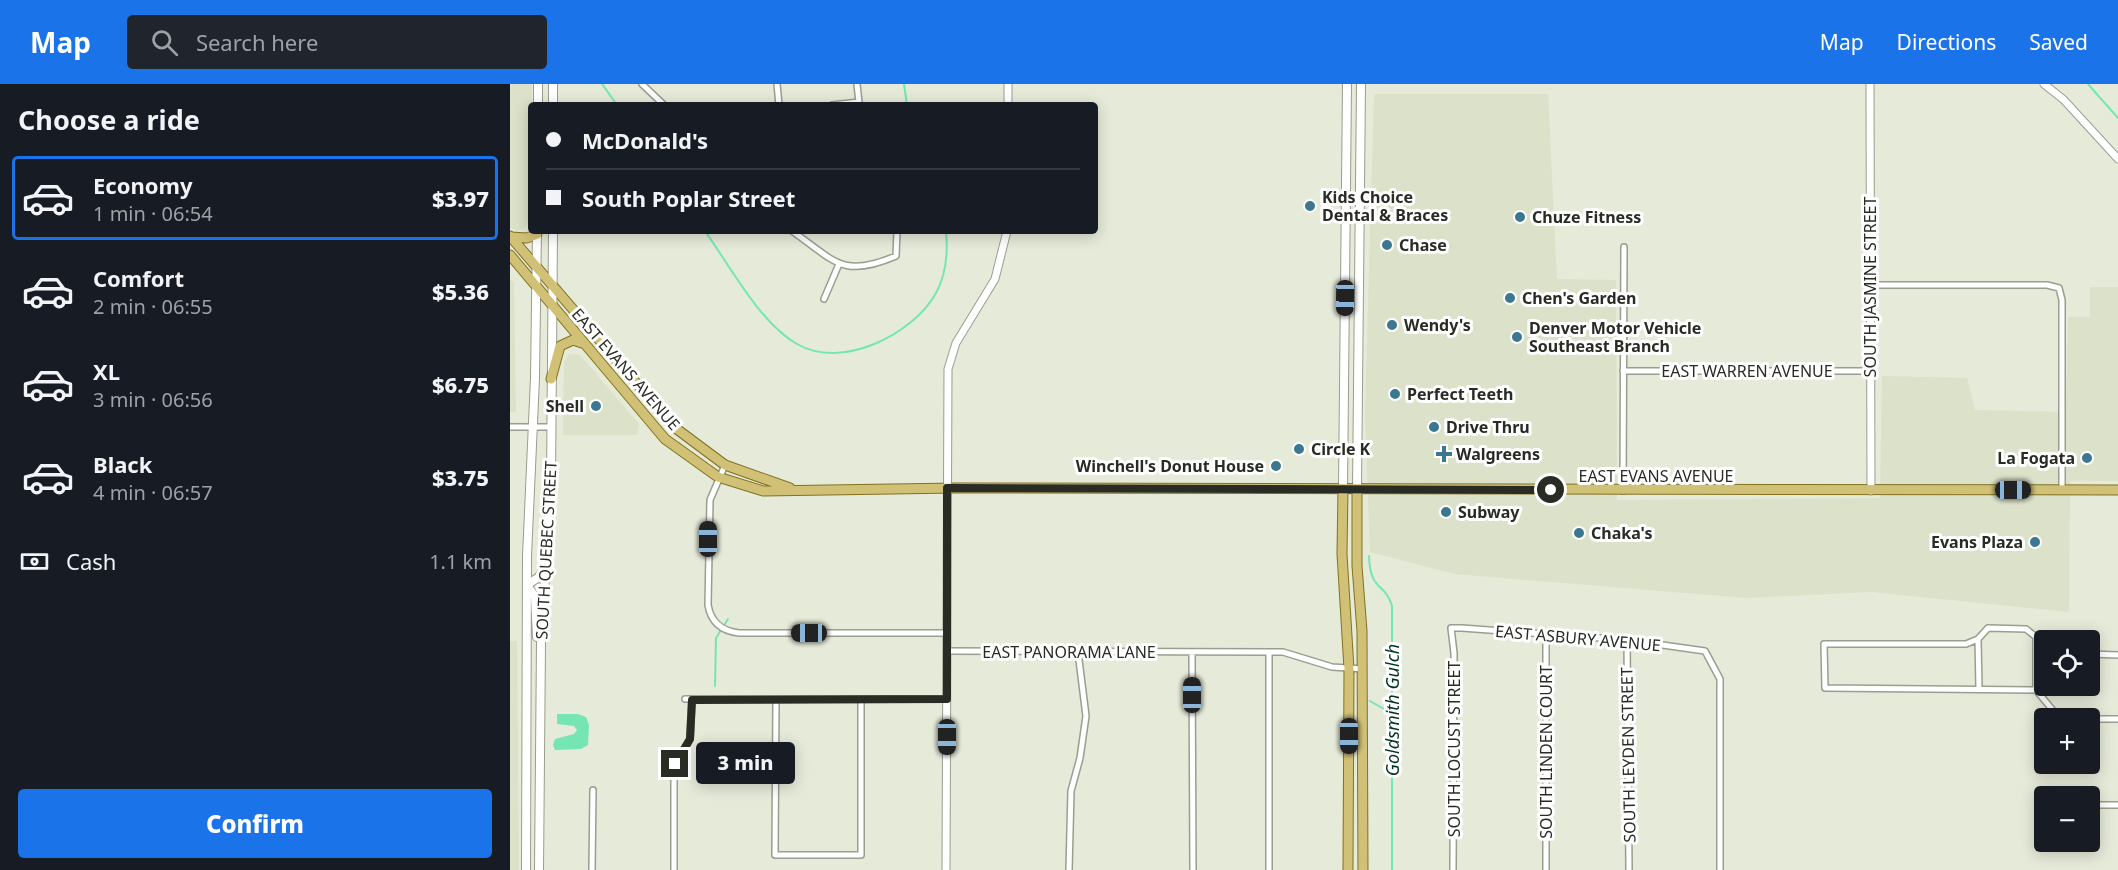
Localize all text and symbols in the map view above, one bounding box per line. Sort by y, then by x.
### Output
search box [127,15,547,69]
text: Map [30,23,91,61]
icon: search [148,26,181,59]
text: Search here [196,27,318,57]
text: Map [1820,28,1864,56]
text: Directions [1897,28,1996,56]
text: Saved [2029,28,2088,56]
text: Choose a ride [18,101,200,138]
text: McDonald's [582,125,708,155]
text: Economy [93,170,192,200]
icon: car [21,171,75,225]
text: $3.97 [432,183,489,213]
text: South Poplar Street [582,183,795,213]
place label: Kids Choice Dental & Braces [1322,186,1448,226]
street label: SOUTH JASMINE STREET [1859,197,1881,377]
marker: Kids Choice Dental & Braces [1303,199,1317,213]
text: 1 min · 06:54 [93,200,213,227]
place label: Chuze Fitness [1532,206,1641,228]
marker: Chuze Fitness [1513,210,1527,224]
place label: Chase [1399,234,1447,256]
marker: Chase [1380,238,1394,252]
text: Comfort [93,263,184,293]
icon: car [21,264,75,318]
text: $5.36 [432,276,489,306]
car [1336,280,1354,316]
place label: Chen's Garden [1522,287,1637,309]
marker: Chen's Garden [1503,291,1517,305]
text: 2 min · 06:55 [93,293,213,320]
street label: EAST EVANS AVENUE [567,303,685,435]
place label: Wendy's [1404,314,1471,336]
place label: Denver Motor Vehicle Southeast Branch [1529,317,1701,357]
marker: Wendy's [1385,318,1399,332]
marker: Denver Motor Vehicle Southeast Branch [1510,330,1524,344]
text: XL [93,356,120,386]
icon: car [21,357,75,411]
street label: EAST WARREN AVENUE [1661,360,1833,382]
text: $6.75 [432,369,489,399]
place label: Perfect Teeth [1407,383,1513,405]
text: 3 min · 06:56 [93,386,213,413]
marker: Perfect Teeth [1388,387,1402,401]
place label: Shell [546,395,584,417]
marker: Shell [589,399,603,413]
place label: Drive Thru [1446,416,1530,438]
marker: Drive Thru [1427,420,1441,434]
place label: Circle K [1311,438,1371,460]
marker: Circle K [1292,442,1306,456]
place label: Walgreens [1456,443,1540,465]
marker: Walgreens [1437,447,1451,461]
place label: La Fogata [1997,447,2075,469]
text: Black [93,449,152,479]
icon: car [21,450,75,504]
marker: La Fogata [2080,451,2094,465]
place label: Winchell's Donut House [1076,455,1264,477]
marker: Winchell's Donut House [1269,459,1283,473]
street label: SOUTH QUEBEC STREET [530,460,562,640]
text: $3.75 [432,462,489,492]
street label: EAST EVANS AVENUE [1579,465,1733,487]
route start [1537,476,1564,503]
text: 4 min · 06:57 [93,479,213,506]
car [1995,481,2031,499]
place label: Subway [1458,501,1520,523]
marker: Subway [1439,505,1453,519]
car [699,521,717,557]
place label: Chaka's [1591,522,1652,544]
marker: Chaka's [1572,526,1586,540]
place label: Evans Plaza [1931,531,2023,553]
marker: Evans Plaza [2028,535,2042,549]
icon: cash [18,545,51,578]
text: Cash [66,546,116,576]
text: 1.1 km [429,548,492,575]
street label: EAST ASBURY AVENUE [1494,620,1662,656]
car [791,624,827,642]
map controls [2034,630,2100,852]
button: locate [2034,630,2100,696]
street label: EAST PANORAMA LANE [982,641,1156,663]
water label: Goldsmith Gulch [1380,644,1404,776]
street label: SOUTH LOCUST STREET [1443,661,1465,837]
street label: SOUTH LINDEN COURT [1535,665,1557,839]
street label: SOUTH LEYDEN STREET [1615,667,1641,843]
car [1183,677,1201,713]
button: + [2034,708,2100,774]
car [1340,718,1358,754]
car [938,719,956,755]
callout: 3 min [696,743,795,785]
text: 3 min [718,749,773,776]
route end [661,750,688,777]
button: − [2034,786,2100,852]
button: Confirm [18,789,492,858]

